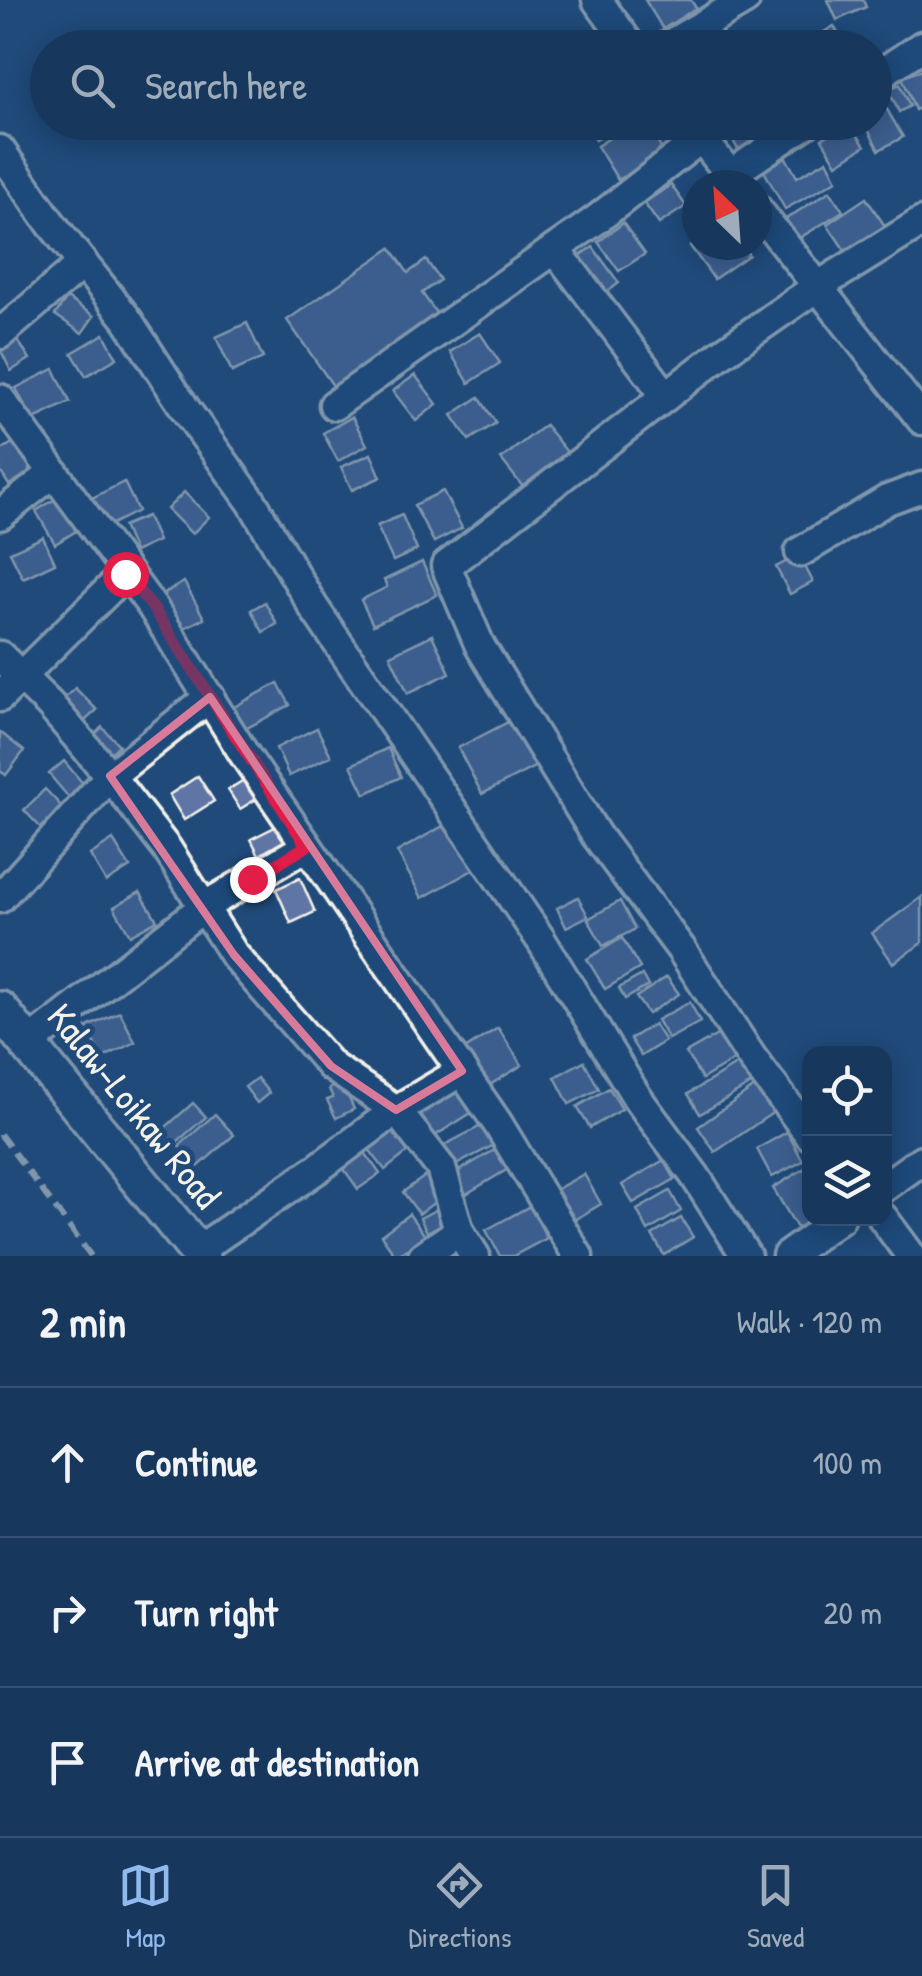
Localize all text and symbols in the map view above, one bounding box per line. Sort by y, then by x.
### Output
search box [30,30,892,140]
icon: search [65,58,120,113]
text: Search here [145,59,307,111]
north arrow [682,170,772,260]
route start [103,552,149,598]
route end [230,857,276,903]
street label: Kalaw-Loikaw Road [36,992,234,1219]
map controls [802,1046,892,1226]
button: locate [802,1046,892,1136]
button: layers [802,1136,892,1226]
text: 2 min [40,1293,126,1350]
text: Walk · 120 m [737,1300,882,1343]
icon: ahead [40,1435,95,1490]
text: Continue [135,1436,257,1488]
text: 100 m [813,1441,882,1484]
icon: right [40,1585,95,1640]
text: Turn right [135,1586,278,1638]
text: 20 m [824,1591,882,1634]
icon: arrive [40,1735,95,1790]
text: Arrive at destination [135,1736,419,1788]
tab: Map [118,1858,173,1956]
tab: Directions [408,1858,511,1956]
tab: Saved [747,1858,804,1956]

